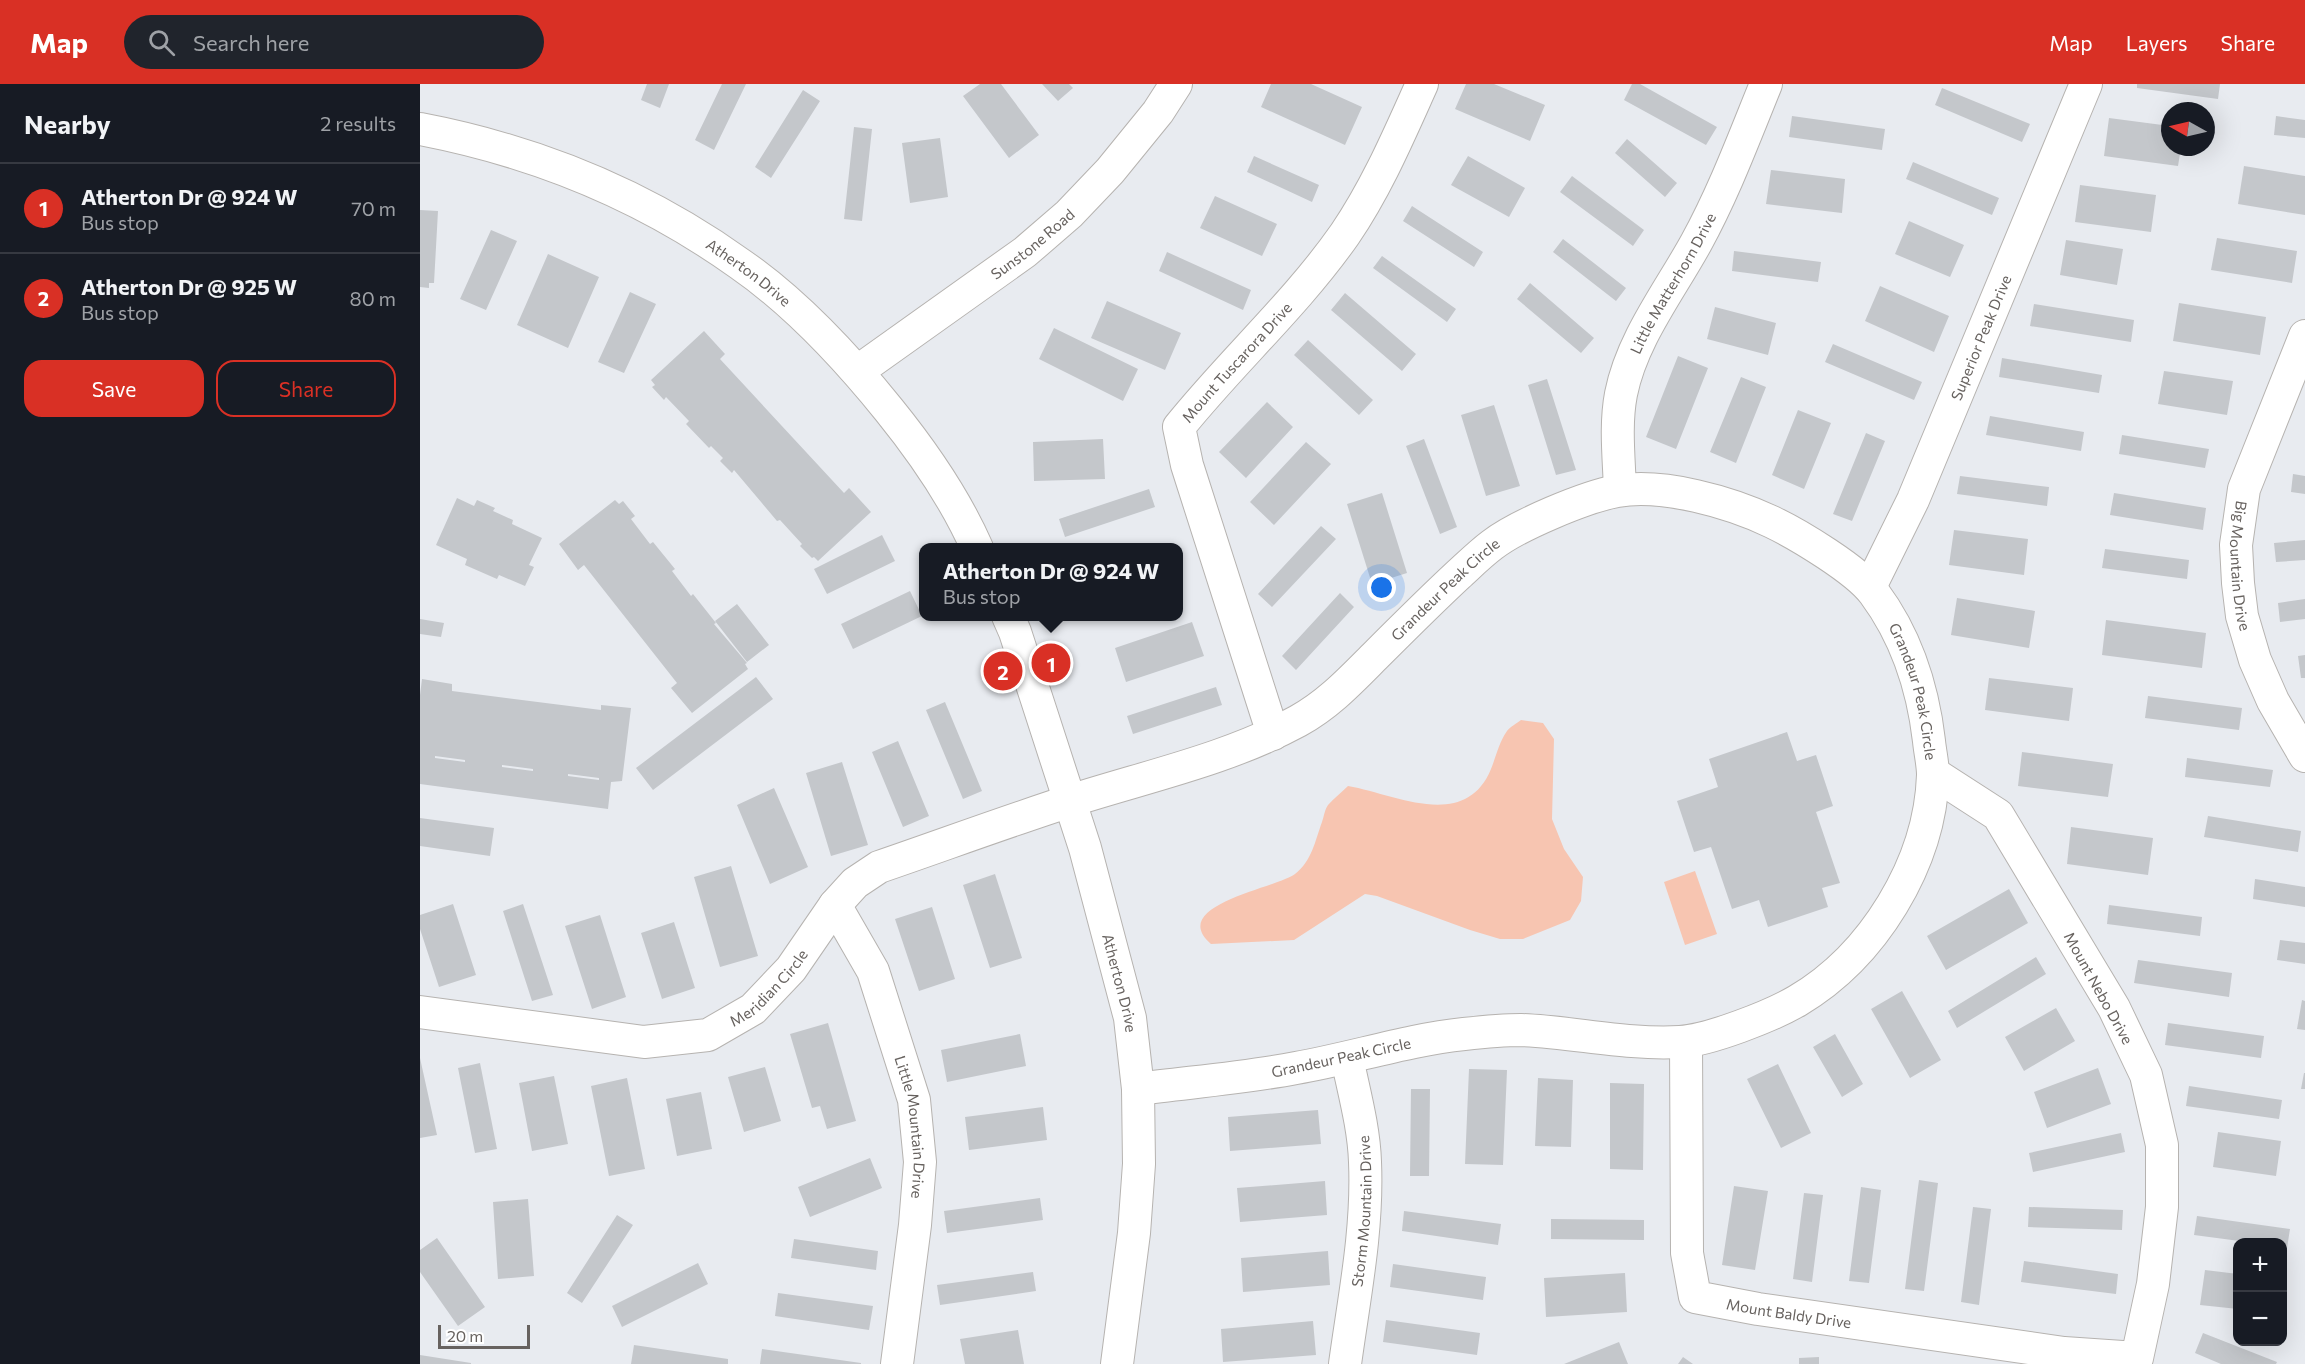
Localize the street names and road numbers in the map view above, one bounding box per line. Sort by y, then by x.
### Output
street label: Sunstone Road [987,205,1078,283]
street label: Little Matterhorn Drive [1626,210,1719,356]
street label: Atherton Drive [703,235,795,310]
street label: Superior Peak Drive [1947,272,2015,403]
street label: Mount Tuscarora Drive [1178,298,1295,426]
street label: Big Mountain Drive [2227,500,2255,633]
street label: Grandeur Peak Circle [1387,534,1503,644]
street label: Grandeur Peak Circle [1886,620,1941,761]
street label: Mount Nebo Drive [2061,929,2137,1047]
street label: Atherton Drive [1099,932,1141,1033]
street label: Meridian Circle [726,946,811,1030]
street label: Grandeur Peak Circle [1270,1033,1412,1081]
street label: Little Mountain Drive [891,1053,929,1200]
street label: Storm Mountain Drive [1348,1134,1374,1288]
street label: Mount Baldy Drive [1725,1294,1853,1331]

